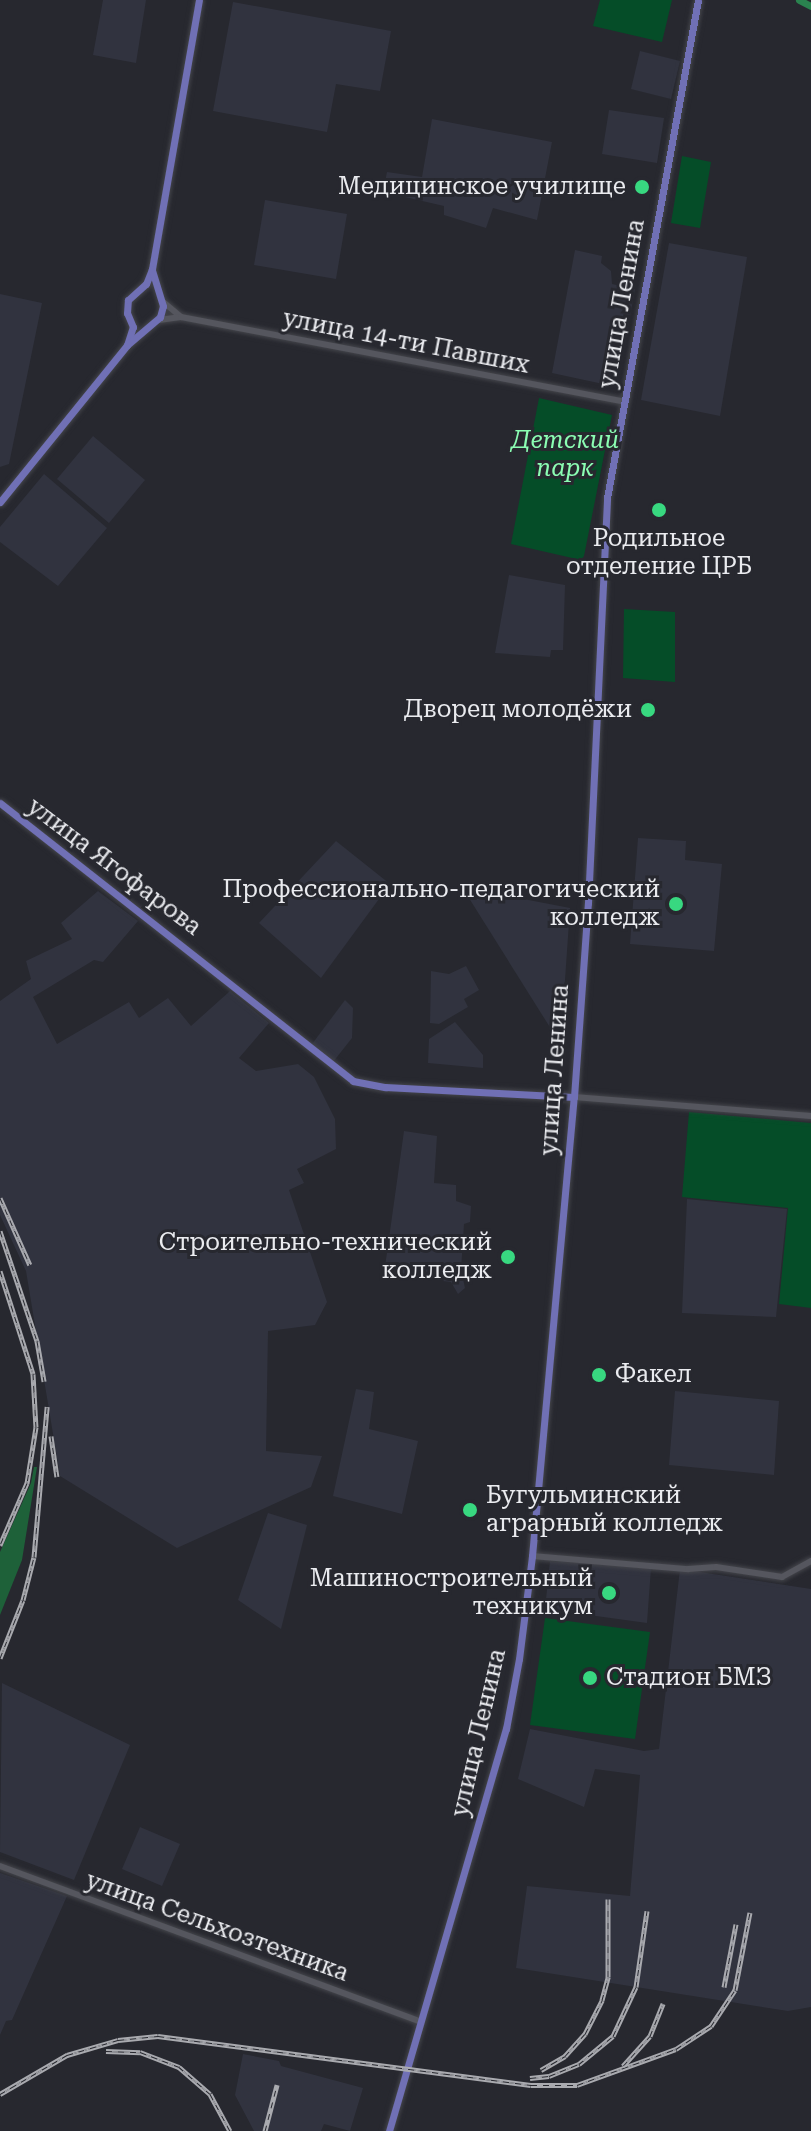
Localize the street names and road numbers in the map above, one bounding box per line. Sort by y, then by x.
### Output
street label: улица Ленина [593,217,651,391]
street label: улица 14-ти Павших [280,304,532,380]
street label: улица Ягофарова [21,792,207,942]
street label: улица Ленина [535,983,575,1157]
street label: улица Ленина [446,1646,512,1820]
street label: улица Сельхозтехника [82,1866,352,1988]

